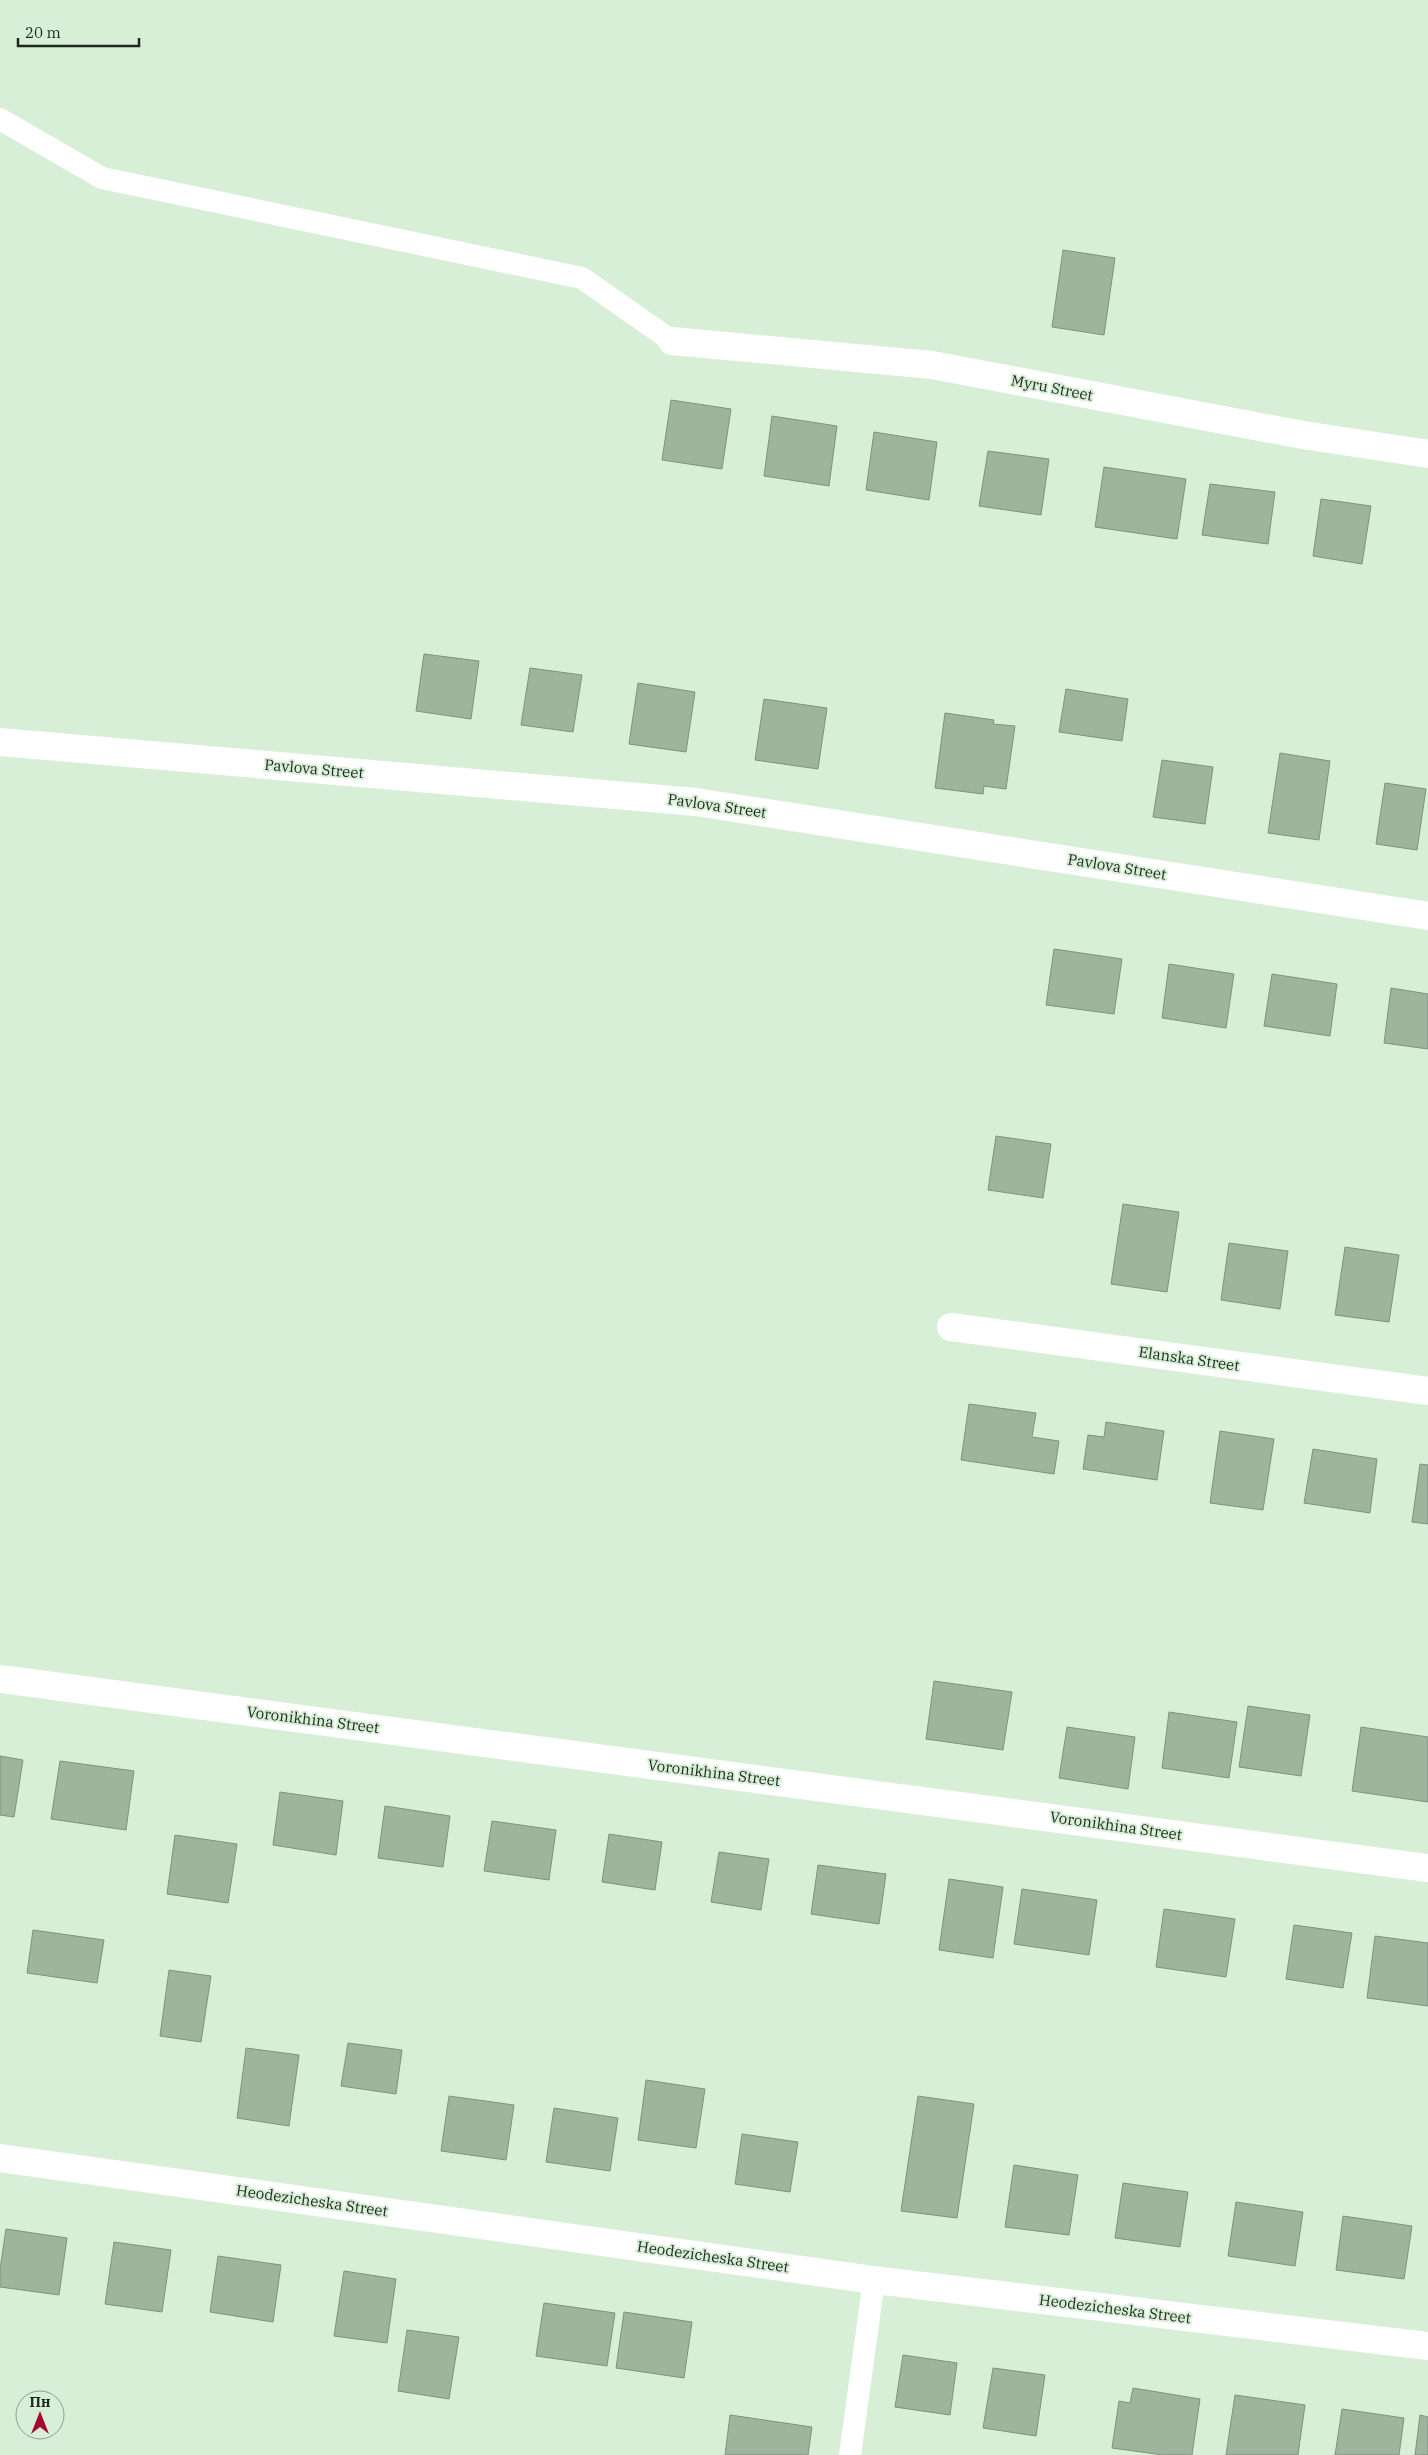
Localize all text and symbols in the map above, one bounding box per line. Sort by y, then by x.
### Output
scale bar [18,15,139,47]
text: 20 m [25,23,61,42]
street label: Myru Street [1010,370,1095,405]
street label: Pavlova Street [264,755,364,782]
street label: Pavlova Street [666,789,768,822]
street label: Pavlova Street [1066,849,1168,884]
street label: Elanska Street [1137,1342,1241,1375]
street label: Voronikhina Street [246,1702,380,1737]
street label: Voronikhina Street [647,1755,781,1790]
street label: Voronikhina Street [1049,1807,1183,1844]
street label: Heodezicheska Street [235,2180,389,2221]
street label: Heodezicheska Street [636,2236,790,2277]
street label: Heodezicheska Street [1038,2290,1192,2327]
north arrow [15,2390,65,2440]
text: Пн [30,2393,50,2411]

